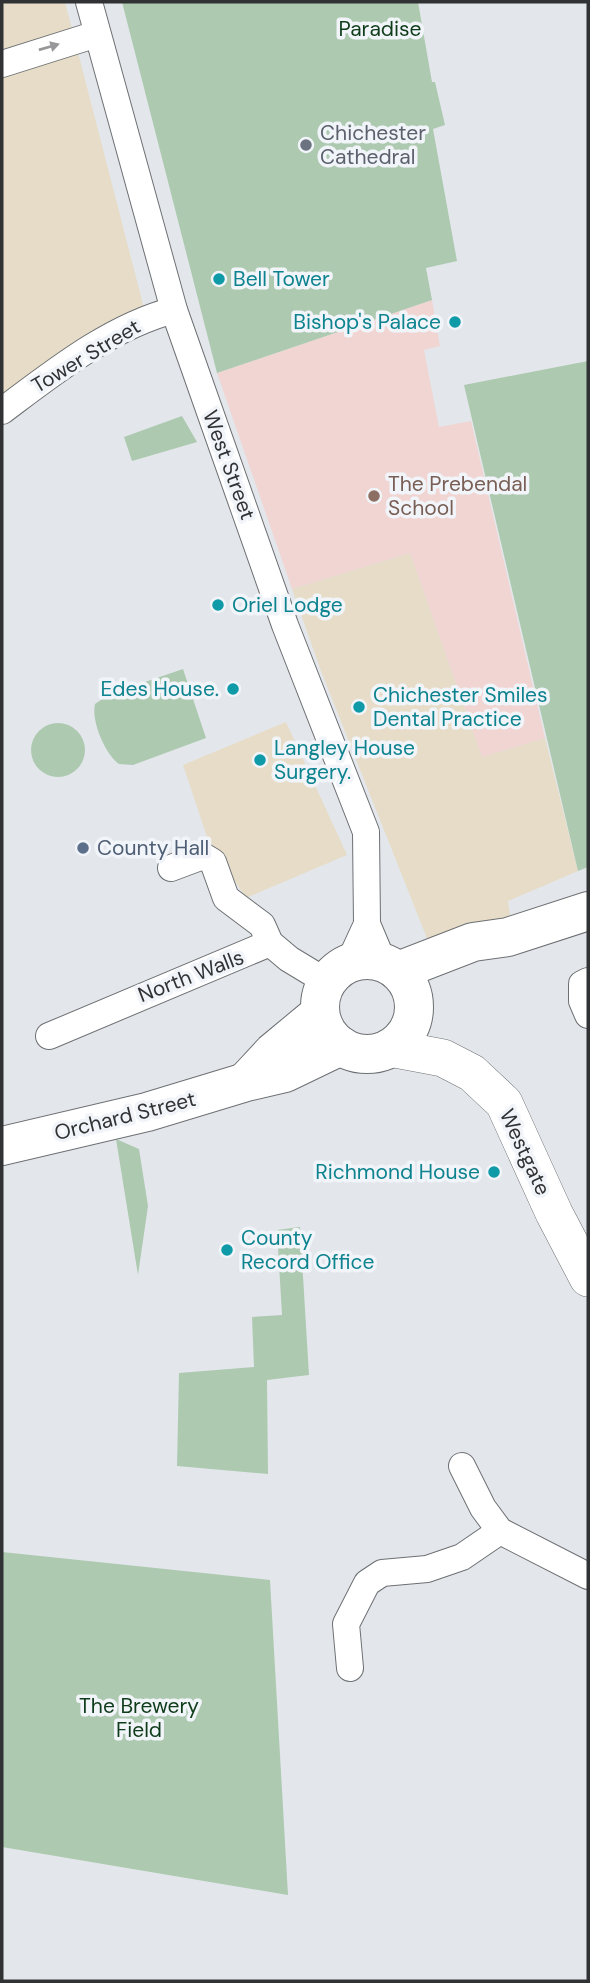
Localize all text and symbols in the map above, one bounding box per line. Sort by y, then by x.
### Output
park label: Paradise [339,15,422,43]
one-way arrow [39,42,60,52]
place label: Chichester Cathedral [320,119,426,171]
marker: Chichester Cathedral [298,137,314,153]
place label: Bell Tower [233,265,330,293]
marker: Bell Tower [211,271,227,287]
place label: Bishop's Palace [293,308,441,336]
street label: Tower Street [26,312,146,400]
marker: Bishop's Palace [447,314,463,330]
street label: West Street [196,406,262,524]
place label: The Prebendal School [388,470,527,522]
marker: The Prebendal School [366,488,382,504]
place label: Oriel Lodge [232,591,343,619]
marker: Oriel Lodge [210,597,226,613]
place label: Edes House. [100,675,219,703]
marker: Edes House. [225,681,241,697]
place label: Chichester Smiles Dental Practice [373,681,548,733]
marker: Chichester Smiles Dental Practice [351,699,367,715]
place label: Langley House Surgery. [274,734,415,786]
marker: Langley House Surgery. [252,752,268,768]
place label: County Hall [97,834,209,862]
marker: County Hall [75,840,91,856]
street label: North Walls [134,943,248,1009]
street label: Orchard Street [51,1085,199,1147]
street label: Westgate [493,1104,557,1200]
place label: Richmond House [315,1158,480,1186]
marker: Richmond House [486,1164,502,1180]
place label: County Record Office [241,1224,375,1276]
marker: County Record Office [219,1242,235,1258]
park label: The Brewery Field [79,1692,199,1744]

